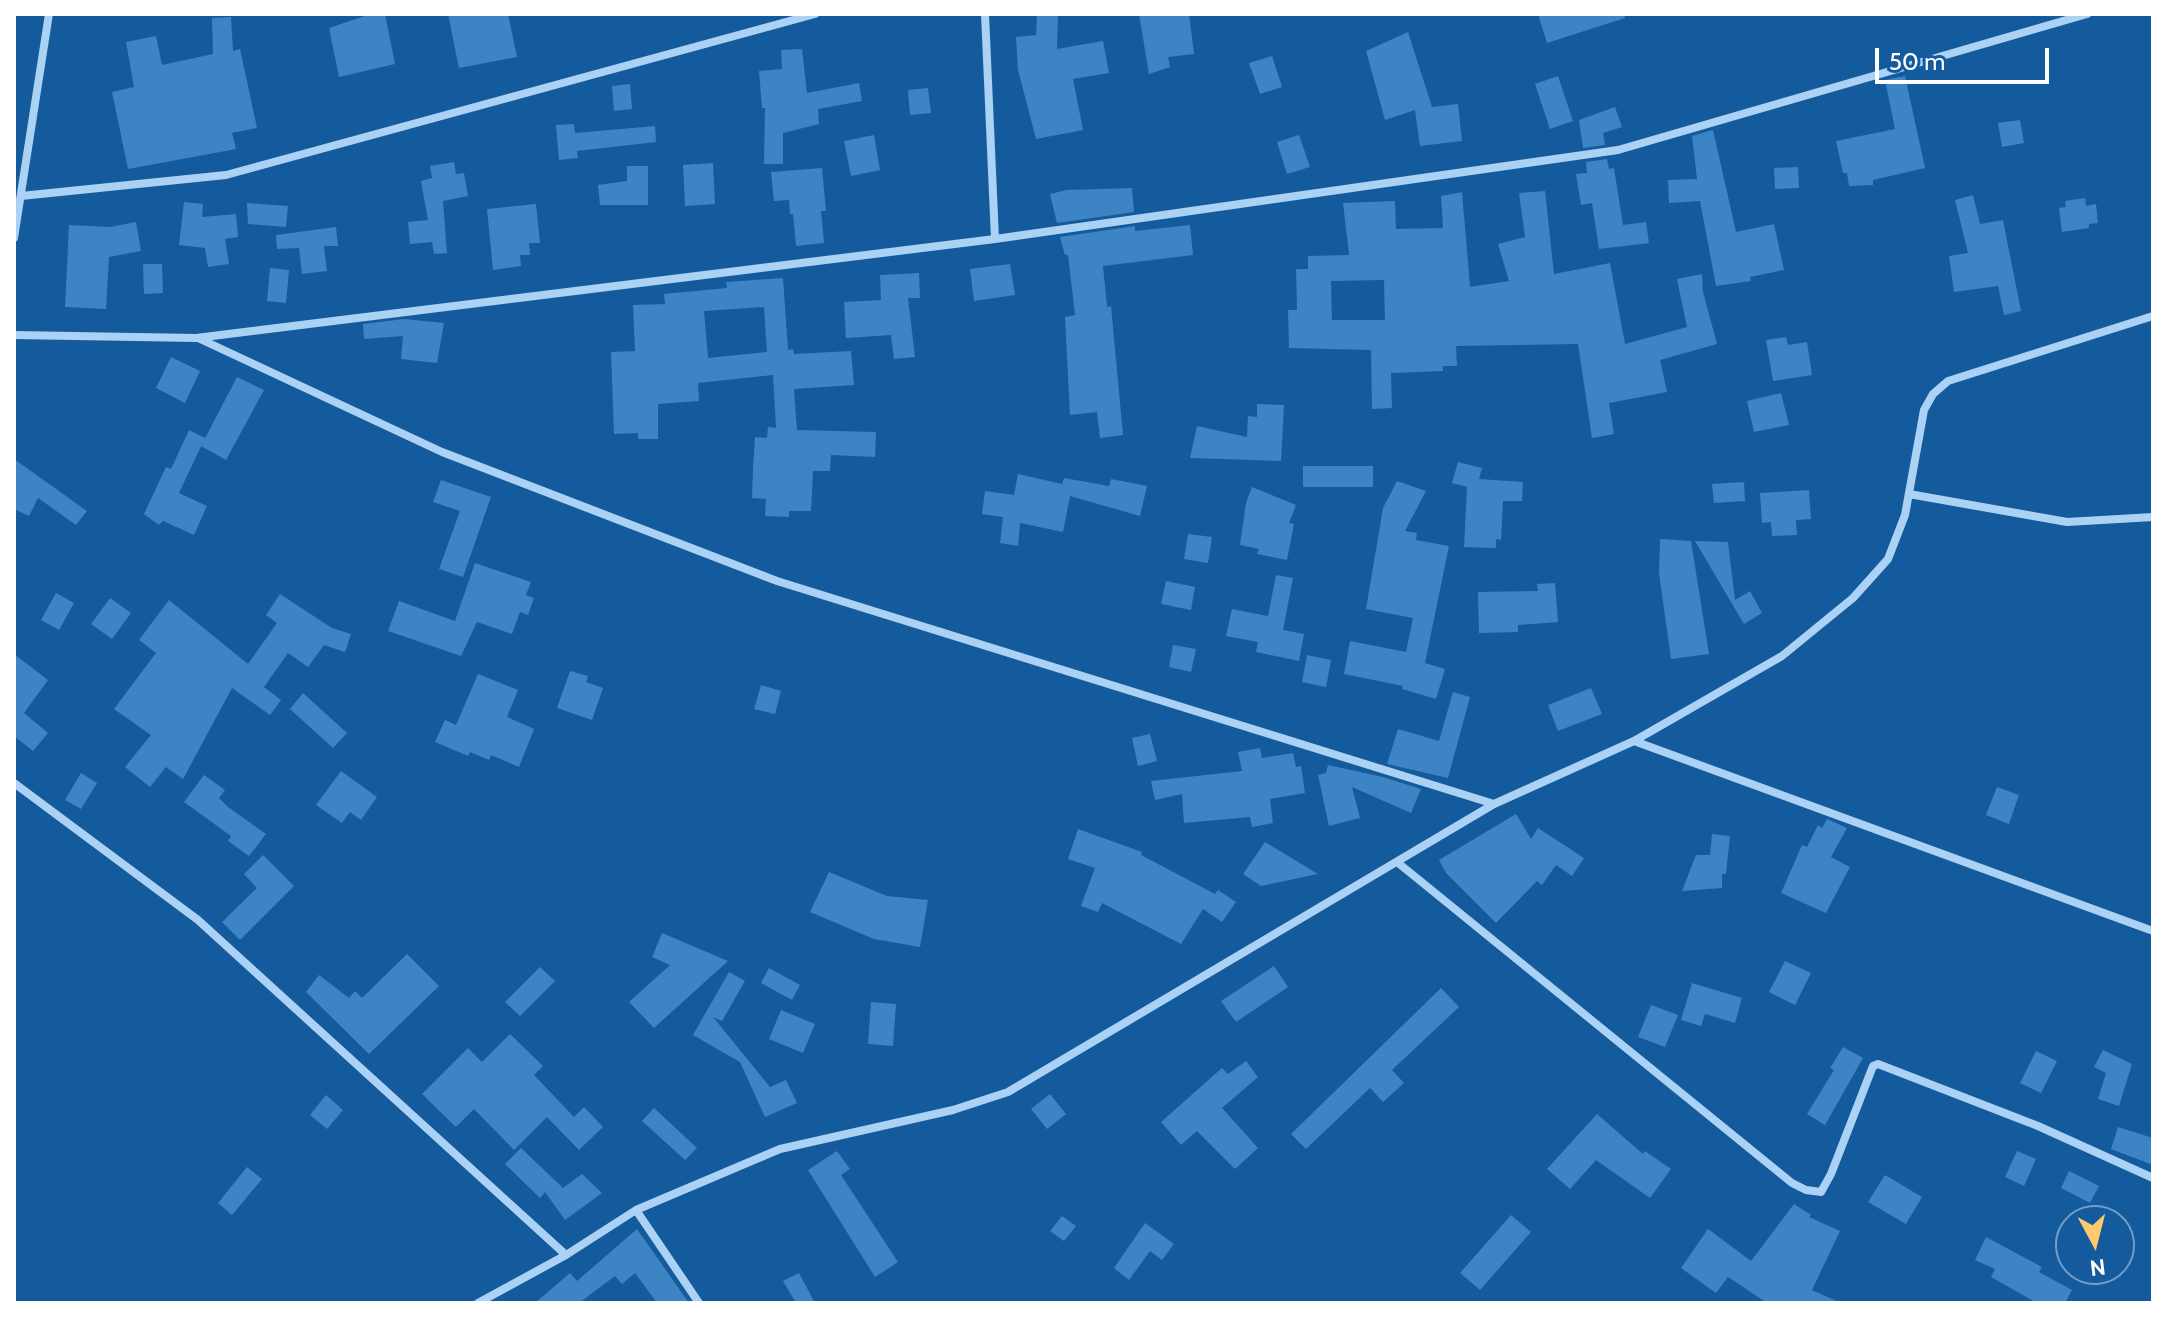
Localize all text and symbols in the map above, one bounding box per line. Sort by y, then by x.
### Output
scale bar [1879,32,2053,82]
text: 50 m [1889,47,1945,76]
north arrow [2055,1205,2135,1285]
text: N [2088,1253,2107,1282]

